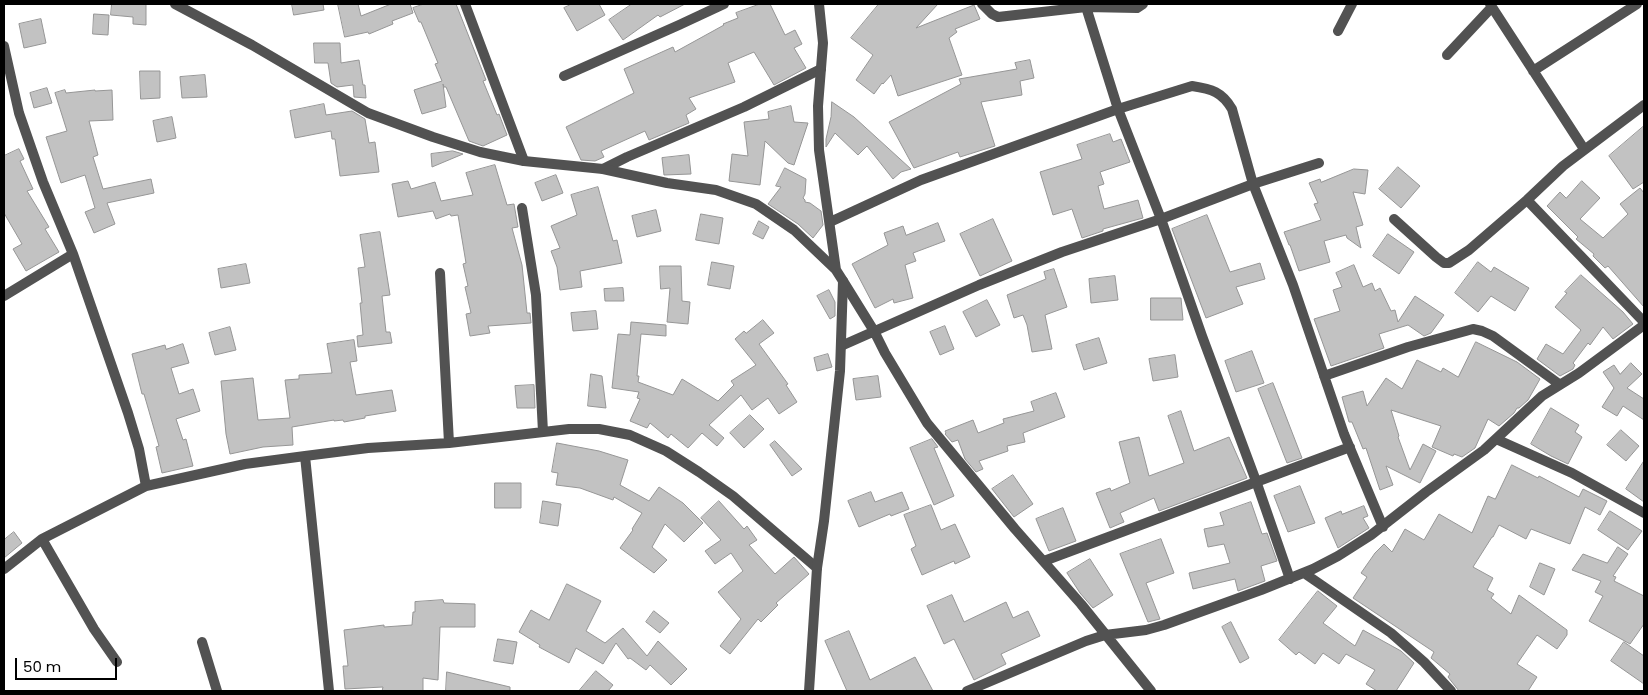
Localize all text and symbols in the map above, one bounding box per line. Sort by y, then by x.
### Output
scale bar [18,648,120,680]
text: 50 m [23,656,61,677]

